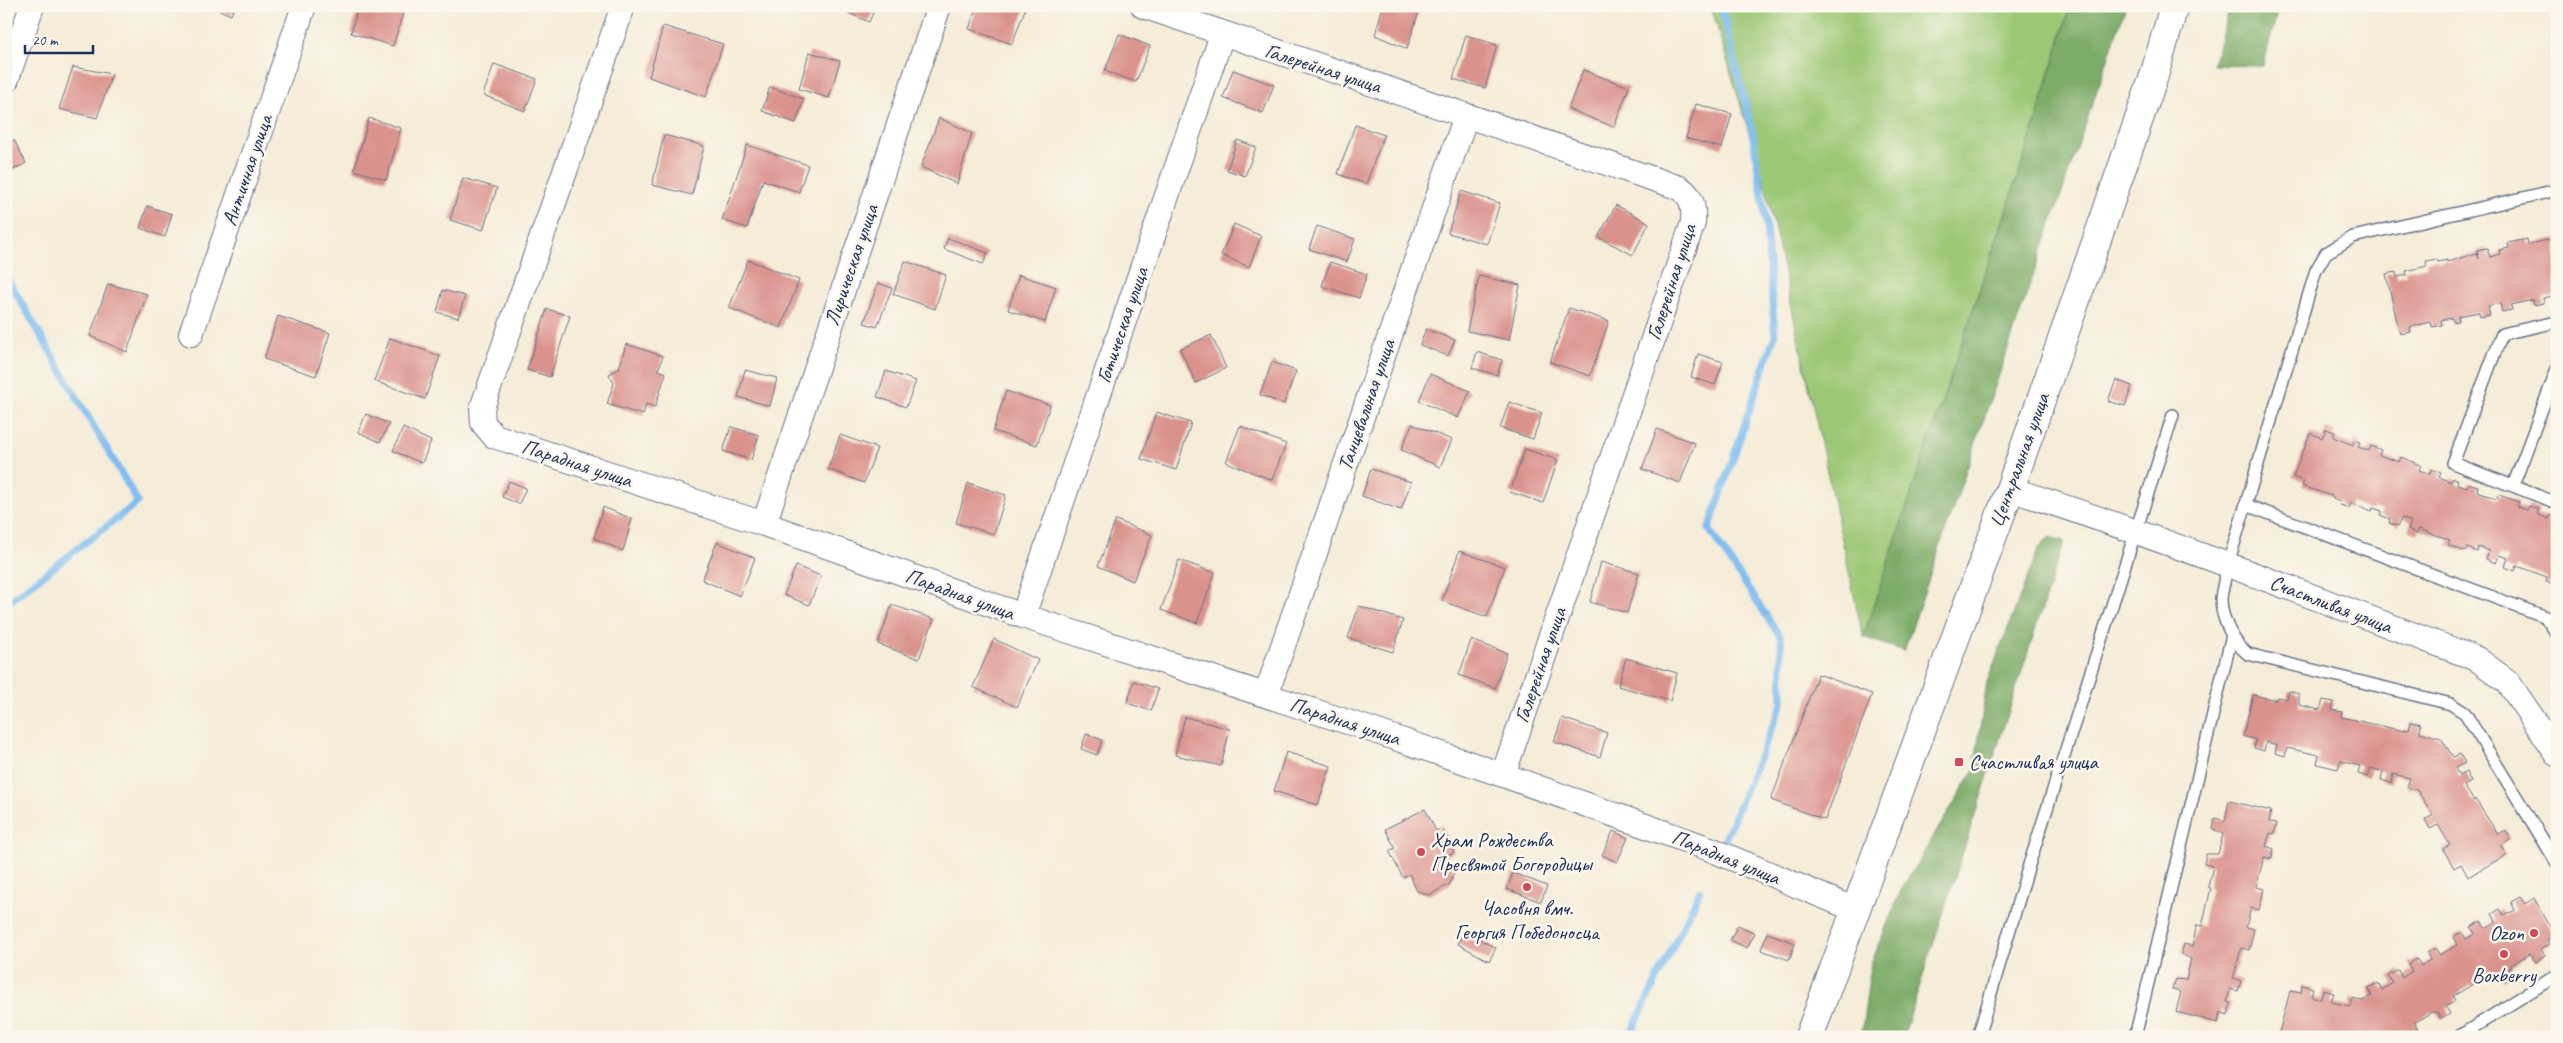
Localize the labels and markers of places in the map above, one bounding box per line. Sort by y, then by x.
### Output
place label: Счастливая улица [1969,749,2100,775]
marker: Счастливая улица [1953,756,1965,768]
place label: Храм Рождества Пресвятой Богородицы [1431,827,1594,877]
marker: Храм Рождества Пресвятой Богородицы [1415,846,1427,858]
marker: Часовня вмч. Георгия Победоносца [1521,881,1533,893]
place label: Часовня вмч. Георгия Победоносца [1455,895,1601,945]
place label: Ozon [2489,920,2525,946]
marker: Ozon [2528,927,2540,939]
marker: Boxberry [2498,948,2510,960]
place label: Boxberry [2472,962,2538,988]

